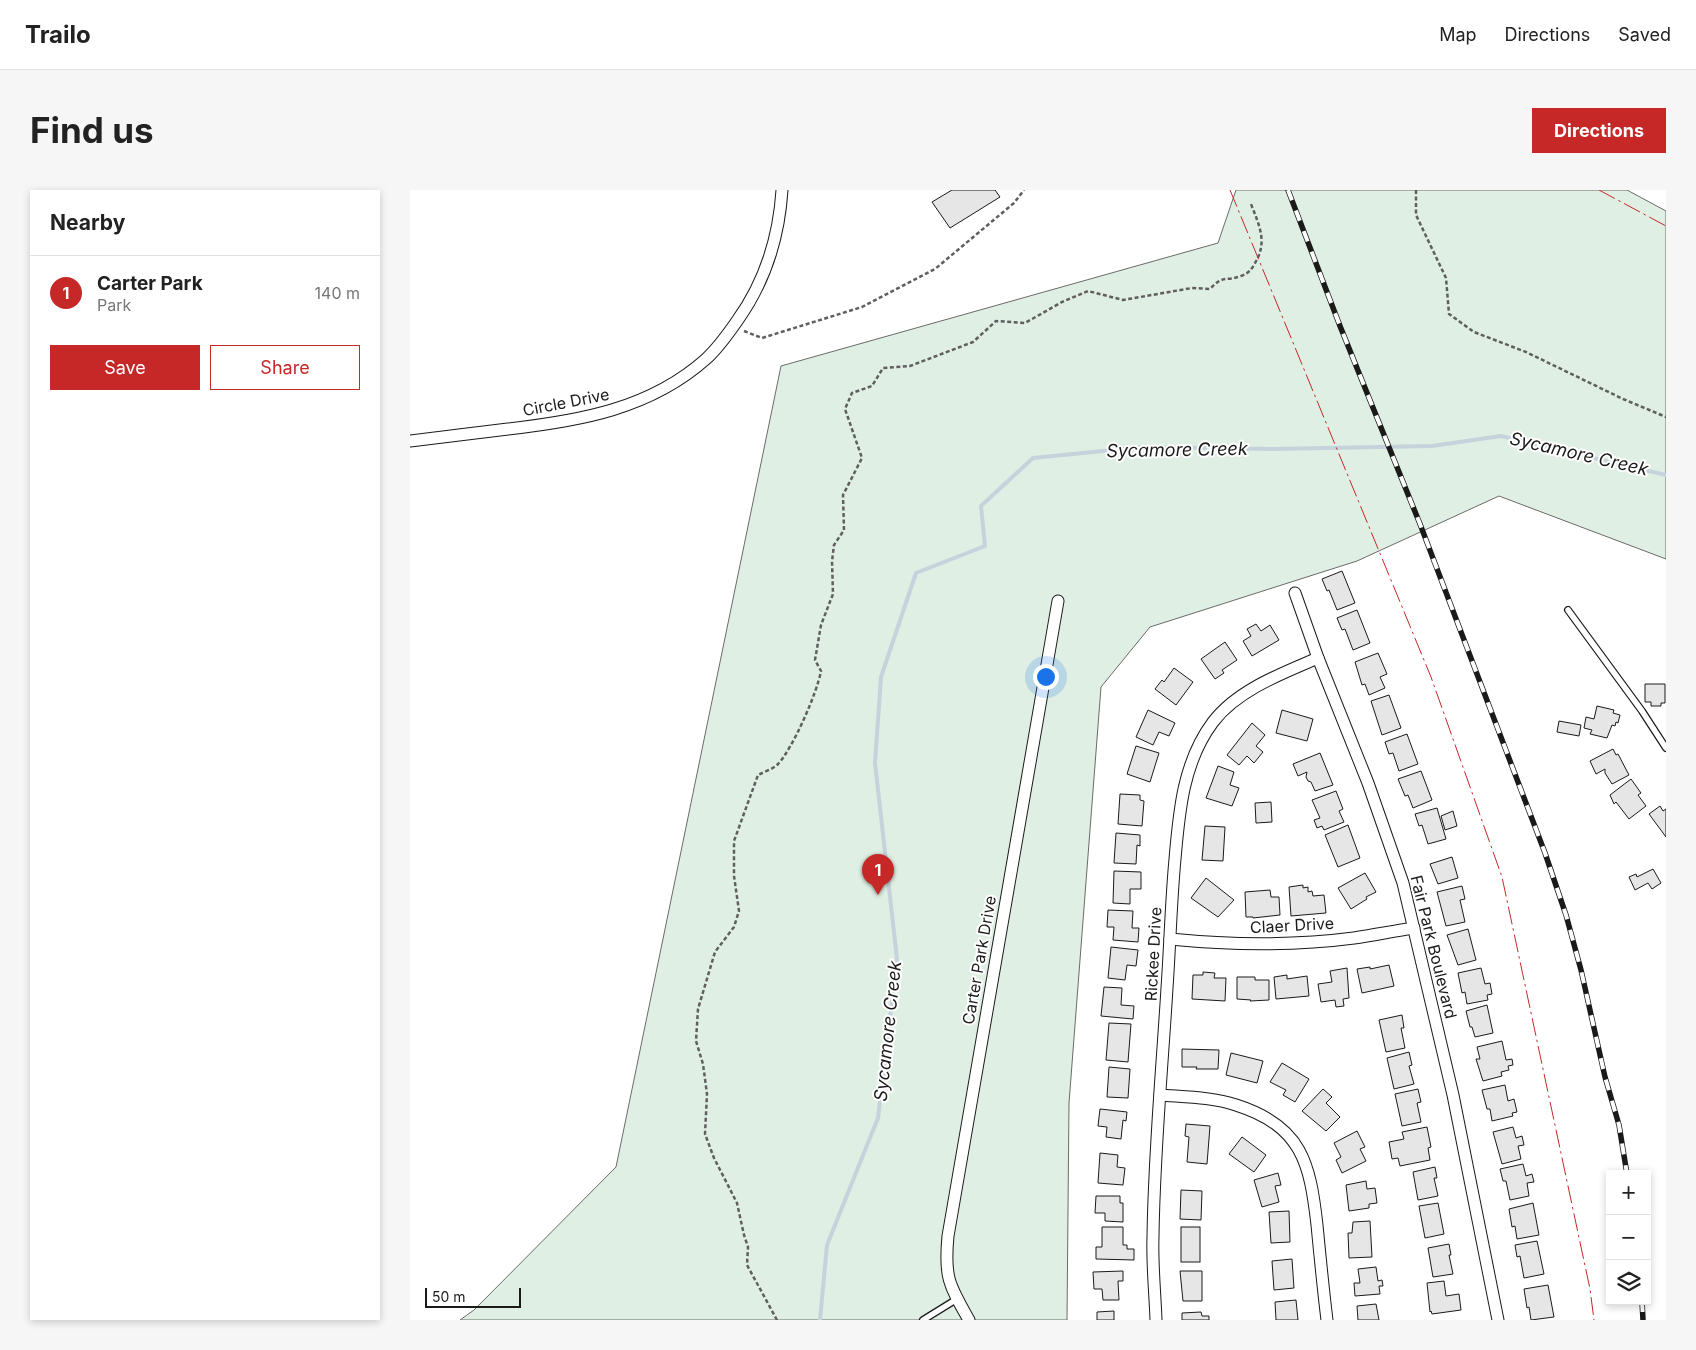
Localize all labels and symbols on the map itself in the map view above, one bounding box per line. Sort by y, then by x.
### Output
street label: Circle Drive [521,384,611,420]
water label: Sycamore Creek [1508,427,1651,480]
water label: Sycamore Creek [1106,438,1249,461]
your location [1033,664,1059,690]
pin: 1 [862,854,894,895]
street label: Fair Park Boulevard [1407,873,1461,1021]
street label: Carter Park Drive [958,894,1000,1026]
street label: Rickee Drive [1141,906,1165,1002]
street label: Claer Drive [1249,913,1335,937]
water label: Sycamore Creek [870,958,905,1102]
scale bar [425,1285,521,1308]

